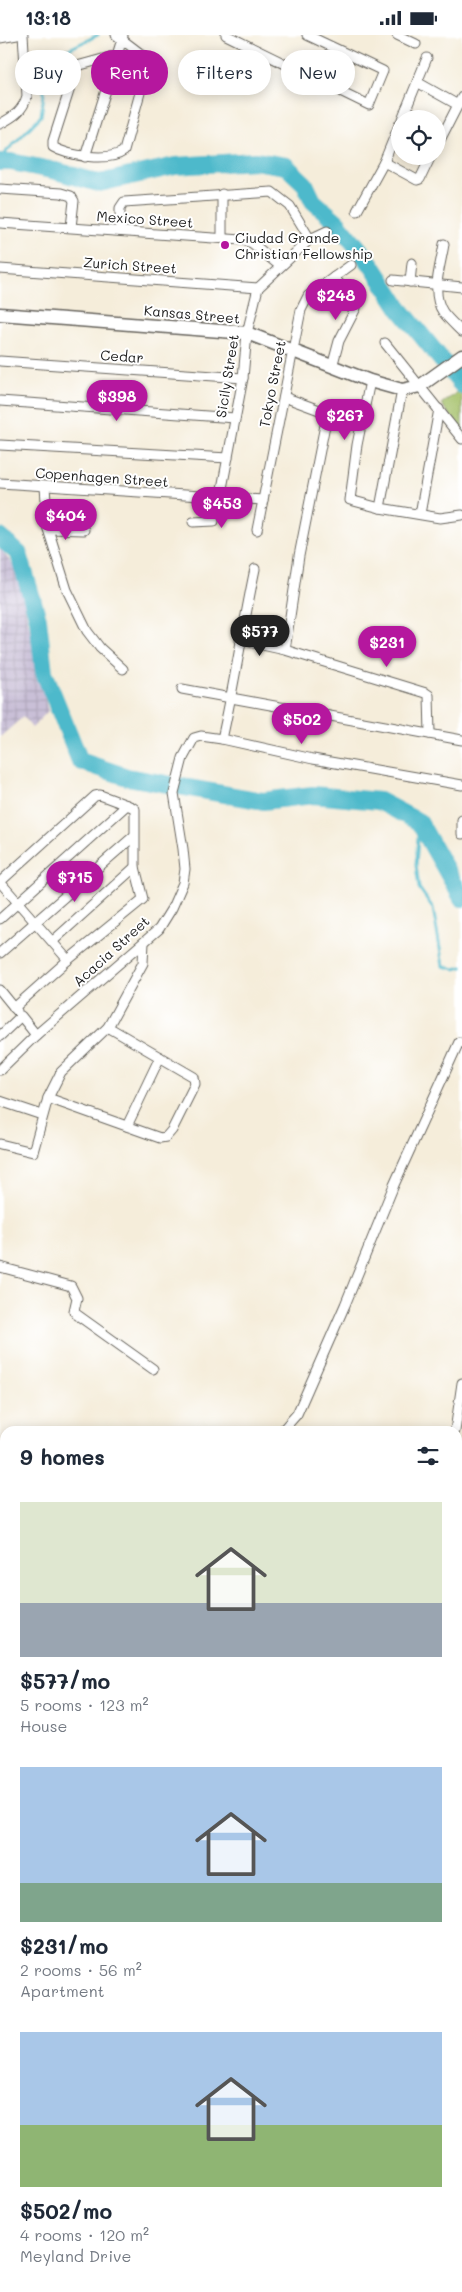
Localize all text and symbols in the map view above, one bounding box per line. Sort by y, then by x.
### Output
text: 13:18 [25,5,71,30]
chip: Buy [15,50,81,95]
chip: Rent [91,50,168,95]
chip: Filters [178,50,271,95]
chip: New [281,50,355,95]
map controls [391,110,446,165]
button: locate [391,110,446,165]
street label: Mexico Street [96,206,194,232]
place label: Ciudad Grande Christian Fellowship [235,228,373,263]
marker: Ciudad Grande Christian Fellowship [219,239,231,251]
street label: Zurich Street [83,252,177,278]
pin: $248 [306,279,366,321]
text: $248 [317,284,355,305]
street label: Kansas Street [143,300,241,328]
street label: Sicily Street [211,333,243,419]
street label: Tokyo Street [254,339,290,429]
street label: Cedar [100,345,144,367]
pin: $398 [87,379,147,422]
text: $398 [97,385,137,406]
pin: $267 [315,399,375,441]
text: $267 [326,404,364,425]
street label: Copenhagen Street [35,463,169,491]
pin: $453 [192,487,252,529]
text: $453 [203,492,241,513]
pin: $404 [36,499,96,541]
text: $404 [46,504,86,525]
pin: $577 [230,615,290,657]
text: $577 [241,620,279,641]
pin: $231 [357,625,417,668]
text: $231 [369,631,405,652]
pin: $502 [272,703,332,745]
text: $502 [283,708,321,729]
pin: $715 [45,861,105,903]
text: $715 [57,866,93,887]
street label: Acacia Street [69,912,153,990]
icon: filters [414,1442,442,1470]
text: 9 homes [20,1443,105,1470]
icon: home [186,1534,276,1624]
text: $577/mo [20,1667,110,1694]
text: 5 rooms · 123 m² [20,1694,149,1715]
text: House [20,1715,67,1736]
icon: home [186,1799,276,1889]
text: $231/mo [20,1932,108,1959]
text: 2 rooms · 56 m² [20,1959,142,1980]
text: Apartment [20,1980,105,2001]
icon: home [186,2064,276,2154]
text: $502/mo [20,2197,112,2224]
text: 4 rooms · 120 m² [20,2224,149,2245]
text: Meyland Drive [20,2245,131,2266]

